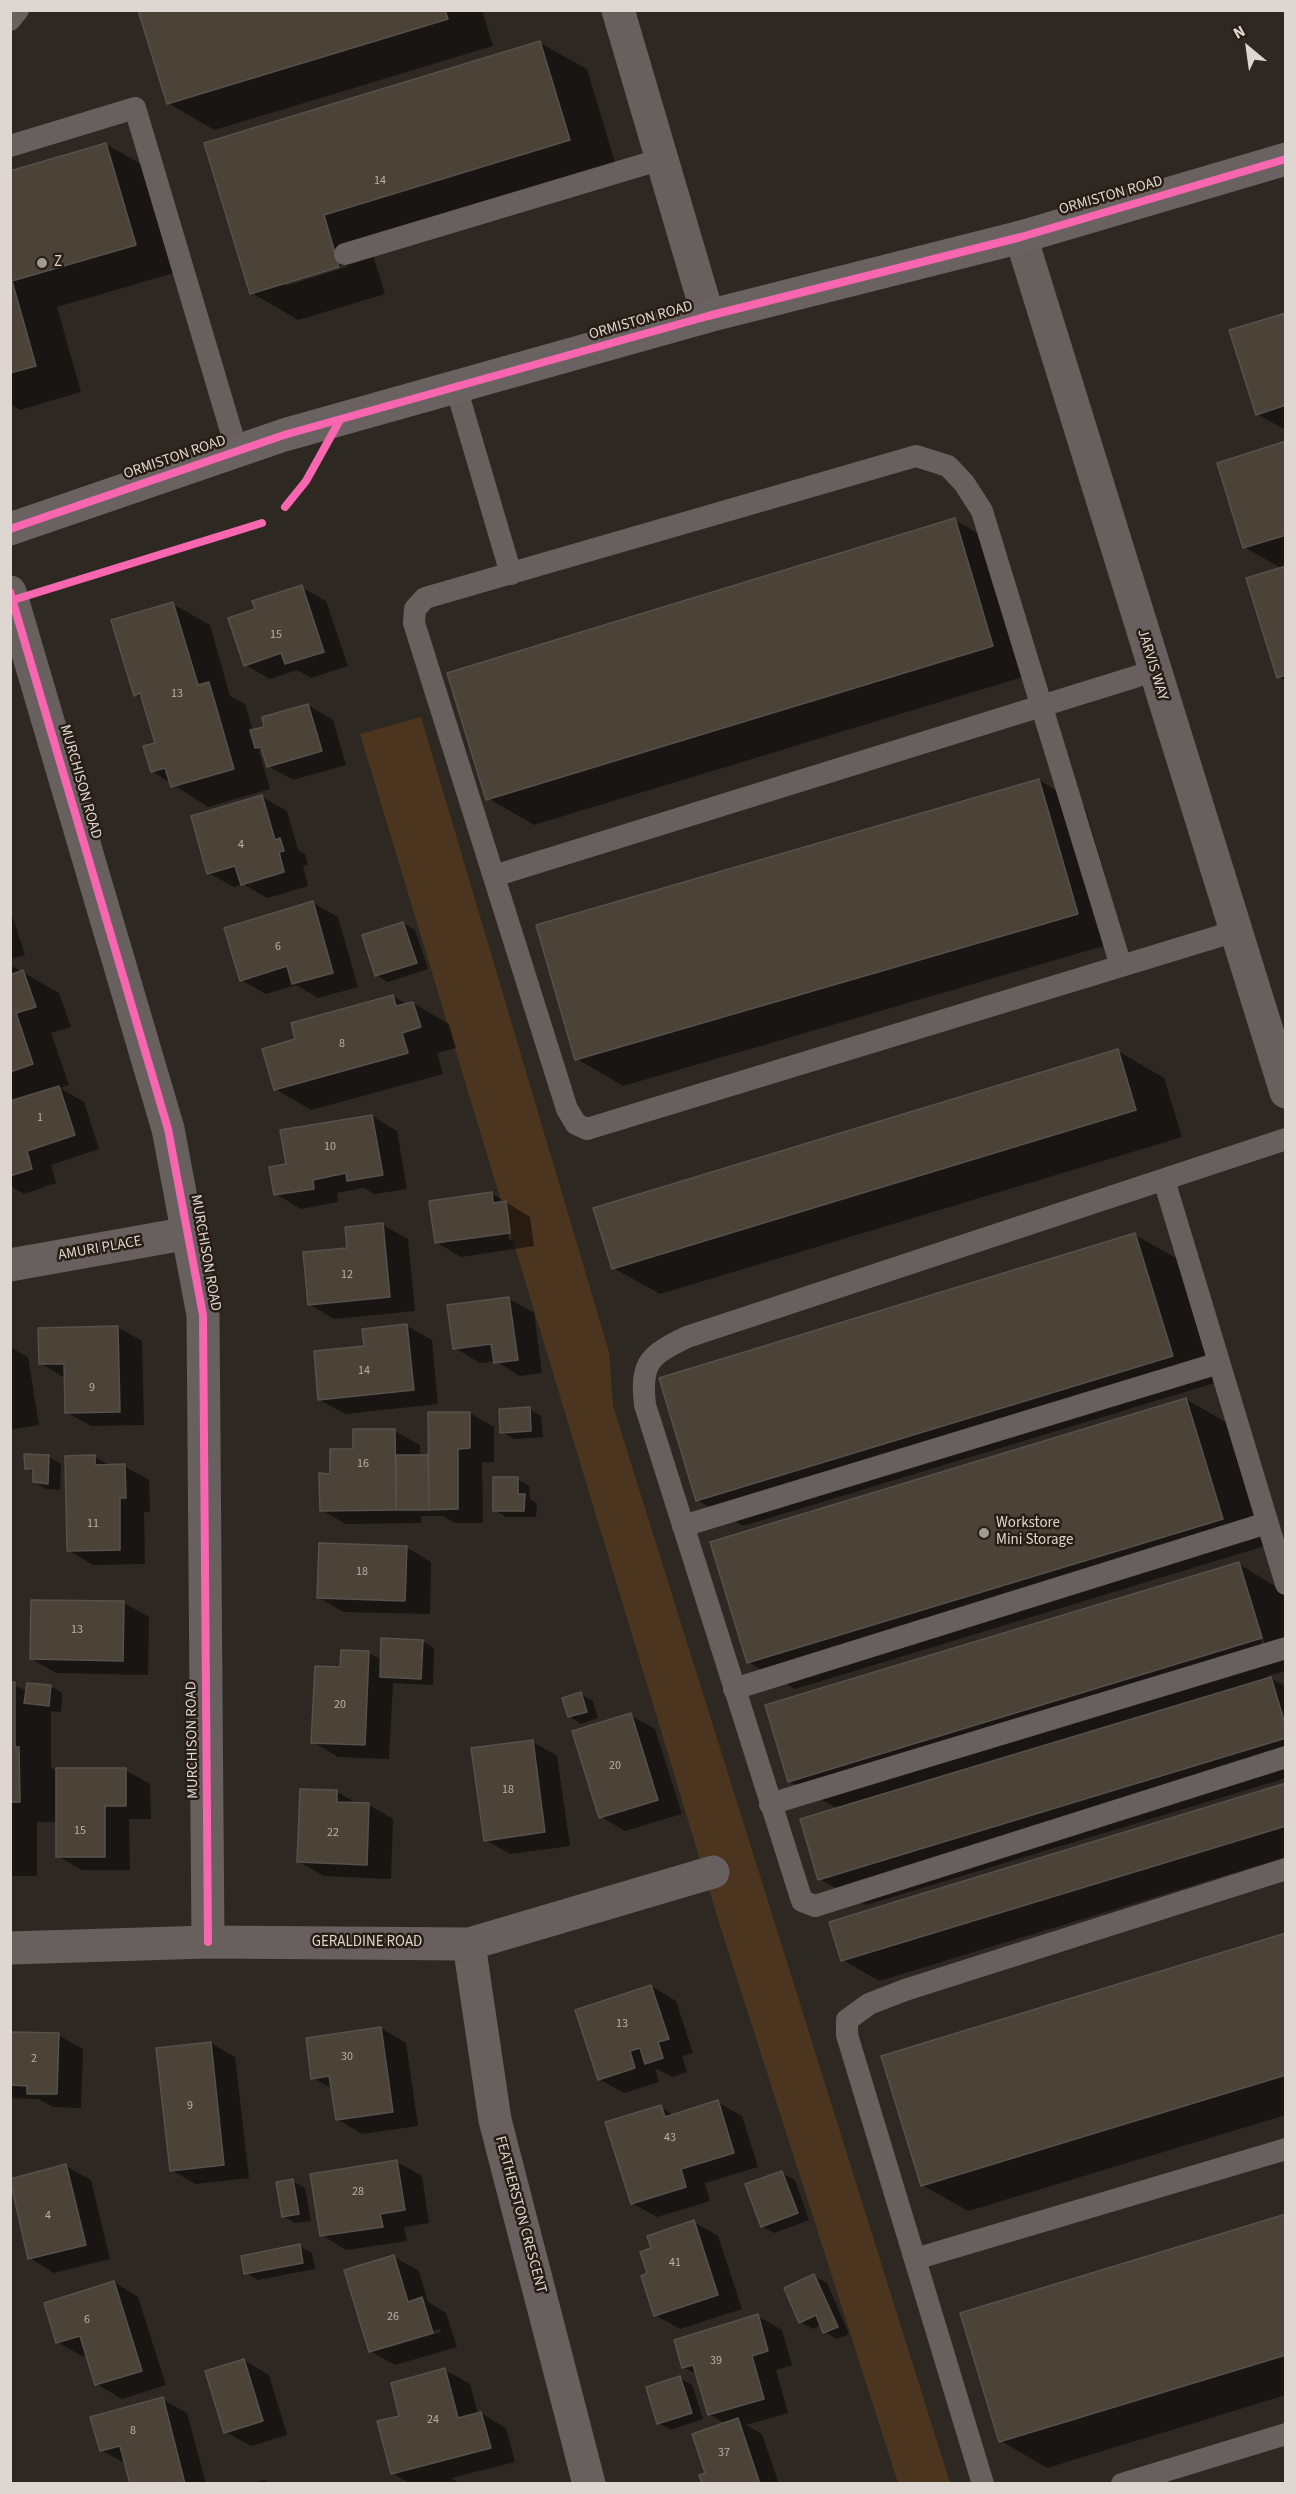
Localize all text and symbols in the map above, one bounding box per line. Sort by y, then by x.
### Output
north arrow [1218,18,1278,78]
text: N [1229,20,1249,44]
street label: ORMISTON ROAD [1057,173,1165,219]
house number: 14 [374,174,386,188]
place label: Z [54,254,62,272]
marker: Z [35,256,49,270]
street label: ORMISTON ROAD [587,298,695,344]
street label: ORMISTON ROAD [121,432,229,484]
street label: JARVIS WAY [1133,627,1171,703]
house number: 15 [270,628,282,642]
house number: 13 [171,687,183,701]
street label: MURCHISON ROAD [55,723,105,841]
house number: 4 [238,838,244,852]
house number: 6 [275,940,281,954]
house number: 8 [339,1037,345,1051]
house number: 1 [37,1111,43,1125]
house number: 10 [324,1140,336,1154]
street label: MURCHISON ROAD [186,1193,224,1313]
street label: AMURI PLACE [57,1233,143,1265]
house number: 12 [341,1268,353,1282]
house number: 14 [358,1364,370,1378]
house number: 9 [89,1381,95,1395]
house number: 16 [357,1457,369,1471]
place label: Workstore Mini Storage [996,1515,1073,1550]
house number: 11 [87,1517,99,1531]
marker: Workstore Mini Storage [977,1526,991,1540]
house number: 18 [356,1565,368,1579]
house number: 13 [71,1623,83,1637]
street label: MURCHISON ROAD [183,1681,203,1799]
house number: 20 [334,1698,346,1712]
house number: 20 [609,1759,621,1773]
house number: 18 [502,1783,514,1797]
house number: 15 [74,1824,86,1838]
house number: 22 [327,1826,339,1840]
street label: GERALDINE ROAD [312,1934,422,1952]
house number: 13 [616,2017,628,2031]
house number: 30 [341,2050,353,2064]
house number: 2 [31,2052,37,2066]
house number: 9 [187,2099,193,2113]
house number: 43 [664,2131,676,2145]
street label: FEATHERSTON CRESCENT [490,2134,550,2296]
house number: 28 [352,2185,364,2199]
house number: 4 [45,2209,51,2223]
house number: 41 [669,2256,681,2270]
house number: 26 [387,2310,399,2324]
house number: 6 [84,2313,90,2327]
house number: 39 [710,2354,722,2368]
house number: 24 [427,2413,439,2427]
house number: 8 [130,2424,136,2438]
house number: 37 [718,2446,730,2460]

